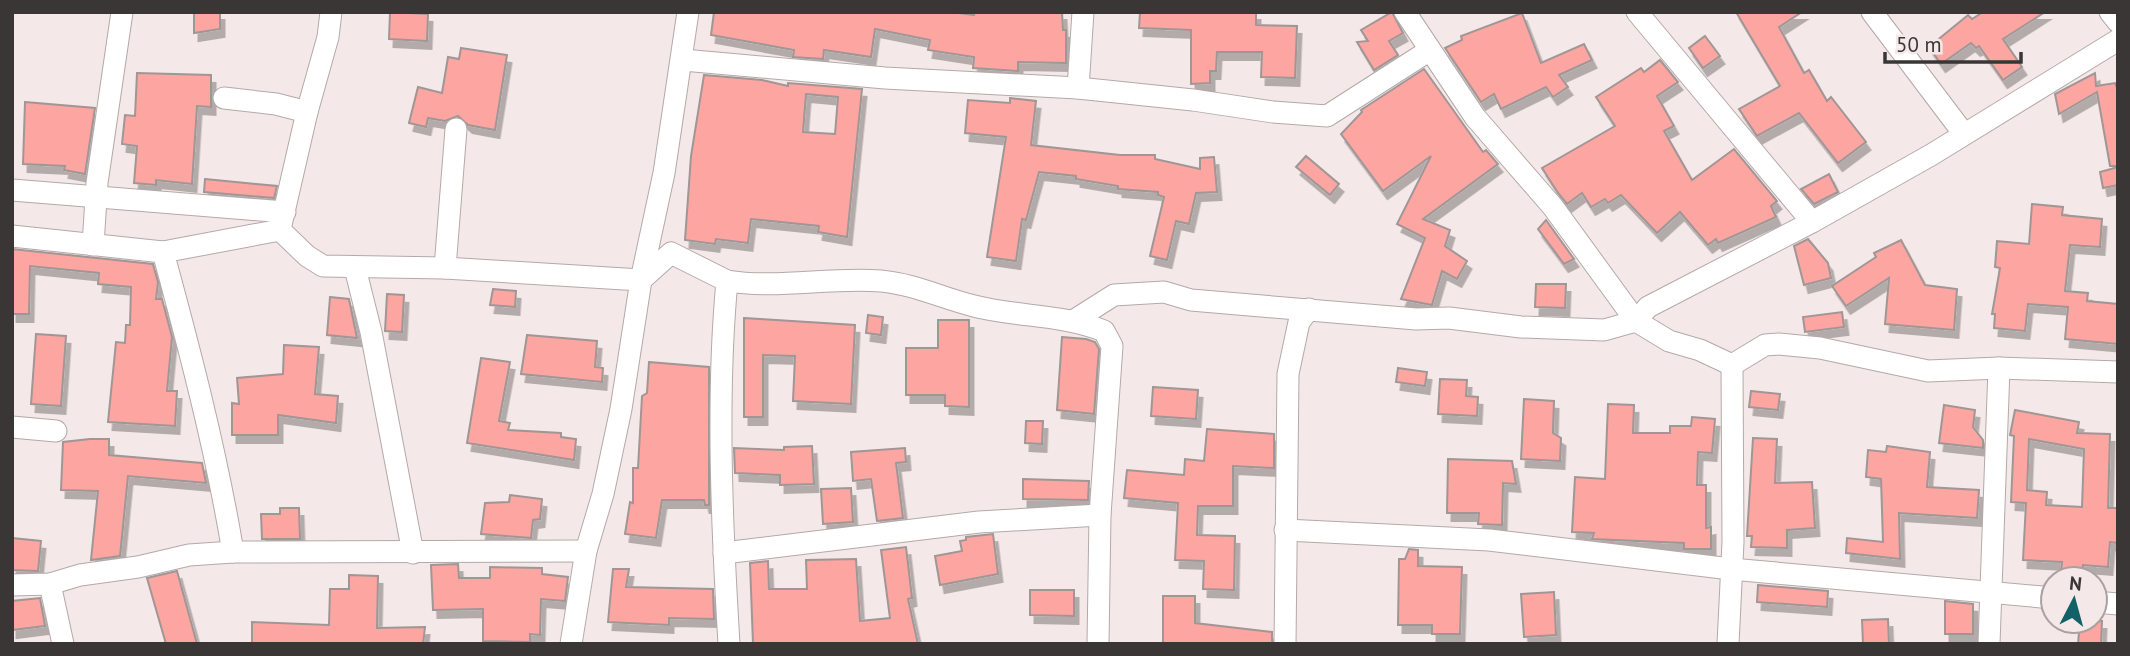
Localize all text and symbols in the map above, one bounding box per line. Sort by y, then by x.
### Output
scale bar [1885,21,2022,65]
text: 50 m [1896,31,1942,58]
north arrow [2039,565,2109,635]
text: N [2068,571,2083,596]

